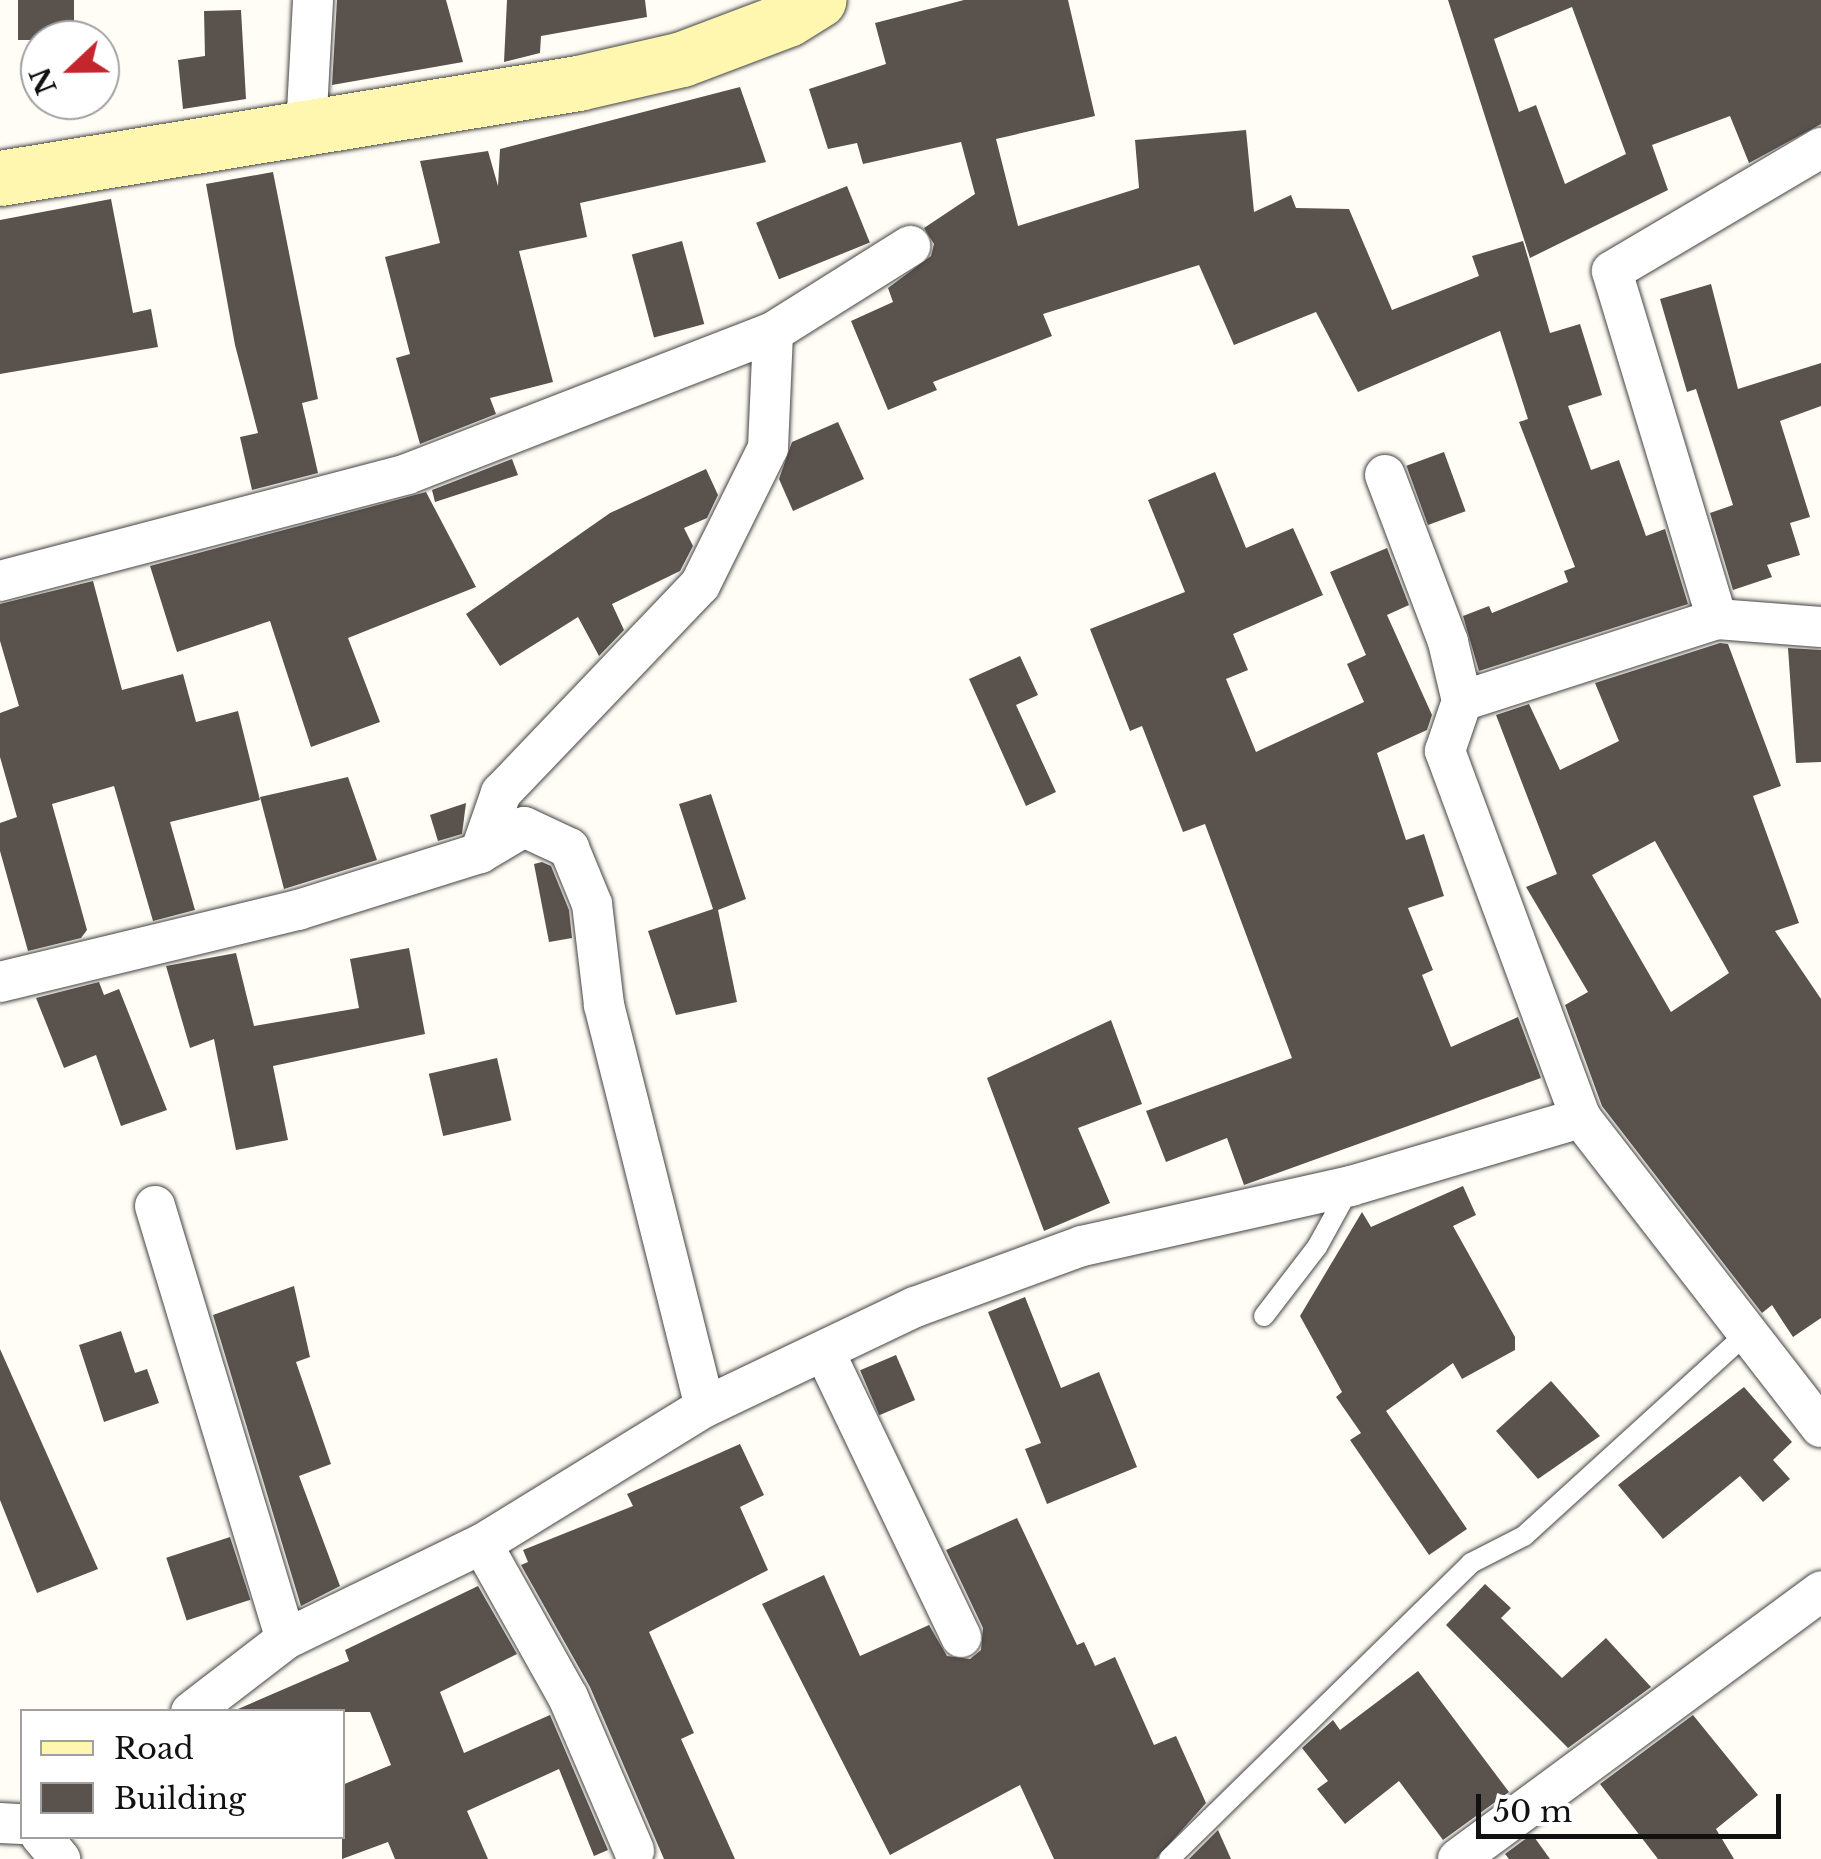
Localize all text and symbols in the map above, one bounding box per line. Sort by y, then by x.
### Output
north arrow [20,20,120,120]
text: N [22,62,65,99]
legend [20,1709,345,1839]
text: Road [114,1730,194,1767]
scale bar [1481,1774,1786,1836]
text: Building [114,1780,246,1817]
text: 50 m [1493,1793,1572,1830]

